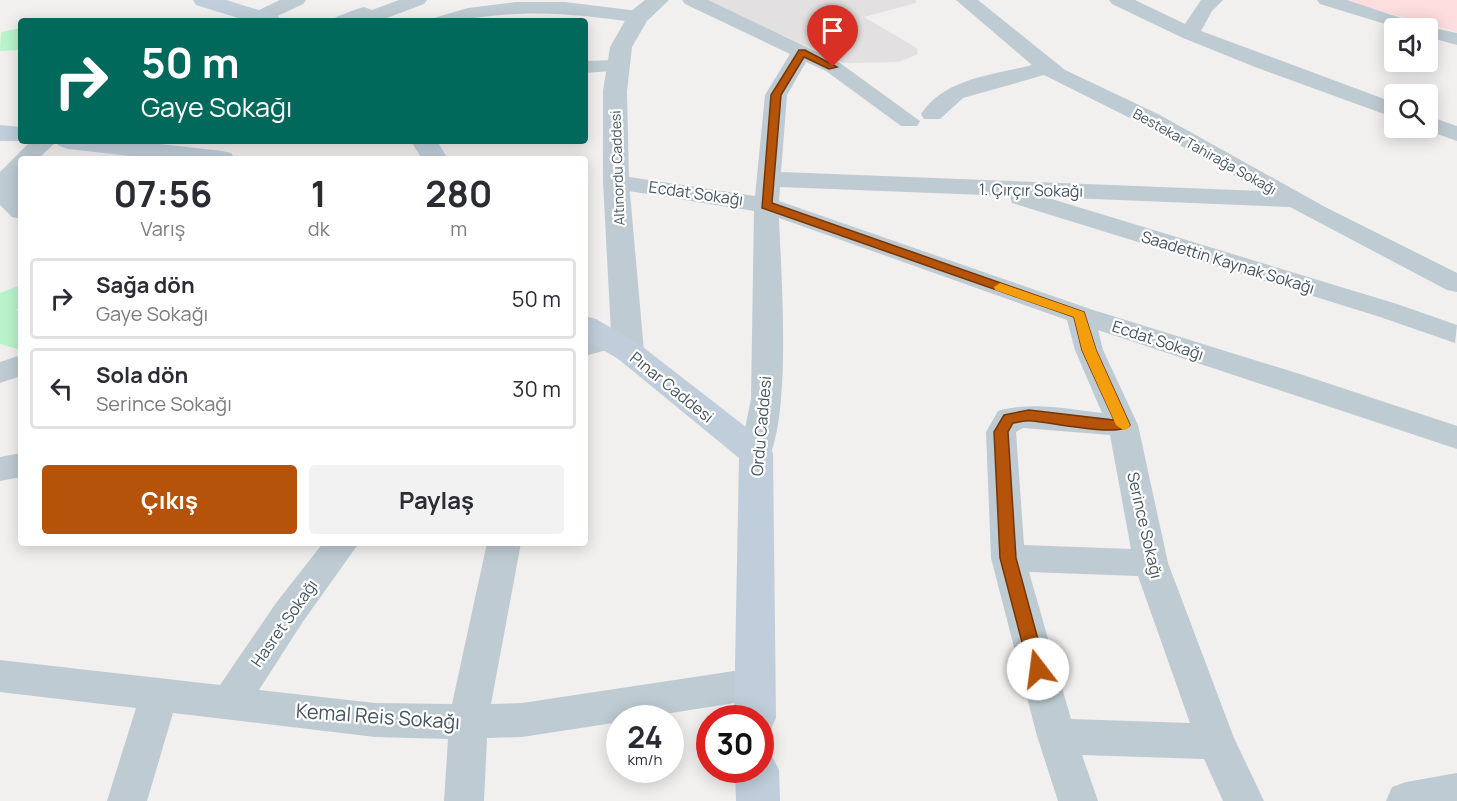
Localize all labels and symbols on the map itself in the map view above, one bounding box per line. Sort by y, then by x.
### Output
pin [807,5,858,67]
street label: Bestekar Tahirağa Sokağı [1130,104,1280,198]
street label: Altınordu Caddesi [605,110,629,226]
street label: Ecdat Sokağı [647,175,745,211]
street label: 1. Çırçır Sokağı [979,178,1083,202]
street label: Saadettin Kaynak Sokağı [1139,225,1317,299]
street label: Ecdat Sokağı [1109,315,1207,365]
street label: Pınar Caddesi [626,346,718,428]
street label: Ordu Caddesi [746,375,776,477]
street label: Serince Sokağı [1122,470,1168,580]
street label: Hasret Sokağı [246,575,322,671]
position arrow [1006,637,1070,701]
street label: Kemal Reis Sokağı [295,697,461,735]
speed limit sign: 30 [696,705,774,783]

